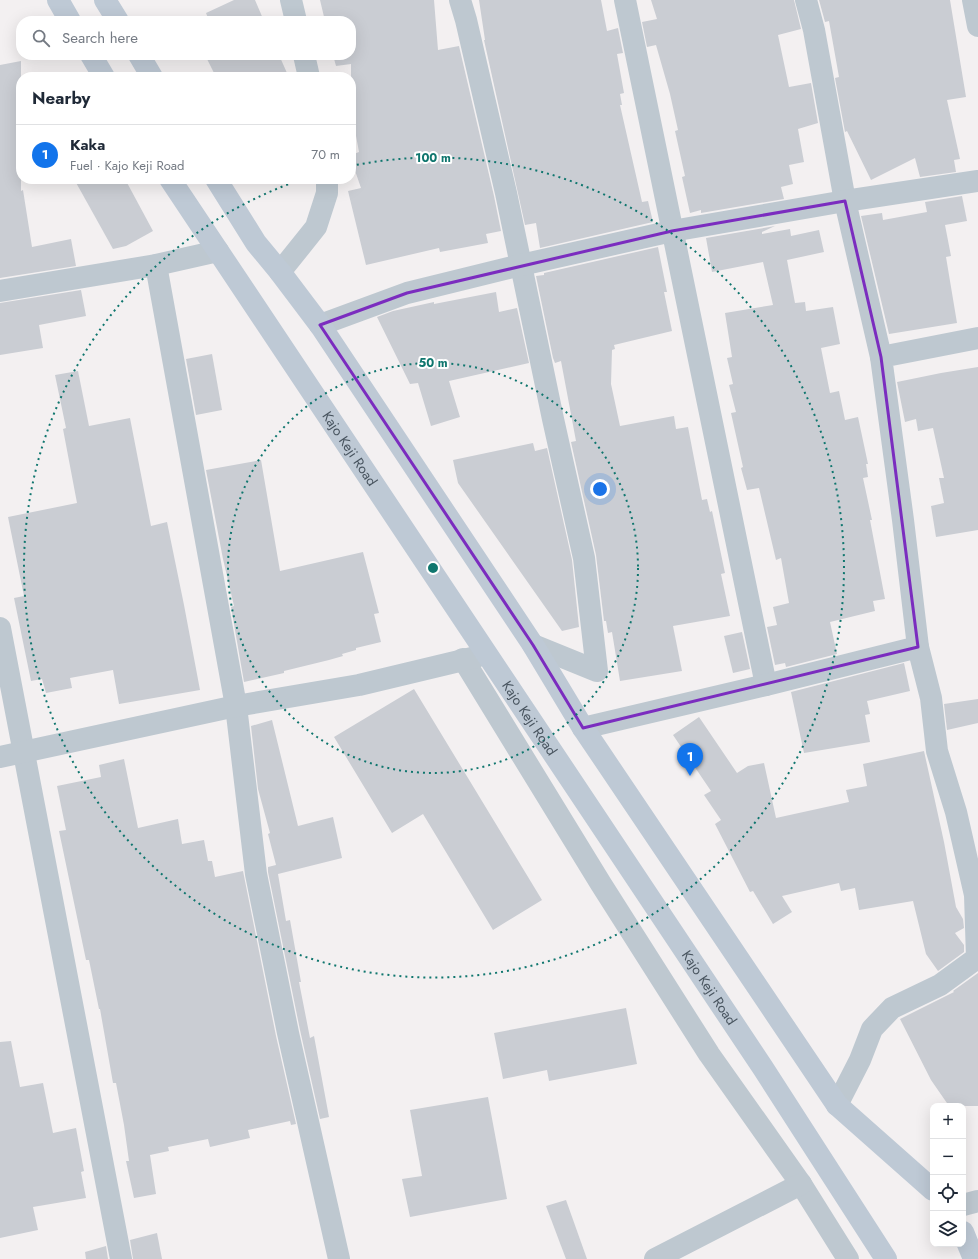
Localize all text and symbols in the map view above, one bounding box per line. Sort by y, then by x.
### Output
search box [16,16,356,60]
icon: search [30,27,52,49]
text: Search here [62,27,138,49]
text: Nearby [32,86,90,110]
text: Kaka [70,134,105,156]
text: 1 [42,145,48,164]
text: 70 m [311,145,340,164]
text: 100 m [415,149,451,167]
text: Fuel · Kajo Keji Road [70,156,185,175]
text: 50 m [418,354,448,372]
street label: Kajo Keji Road [318,407,382,490]
your location [590,479,610,499]
centre of rings [426,561,440,575]
street label: Kajo Keji Road [497,677,562,760]
pin: 1 [677,743,703,776]
street label: Kajo Keji Road [677,946,742,1029]
map controls [930,1103,966,1247]
button: + [930,1103,966,1139]
button: − [930,1139,966,1175]
button: locate [930,1175,966,1211]
button: layers [930,1211,966,1247]

